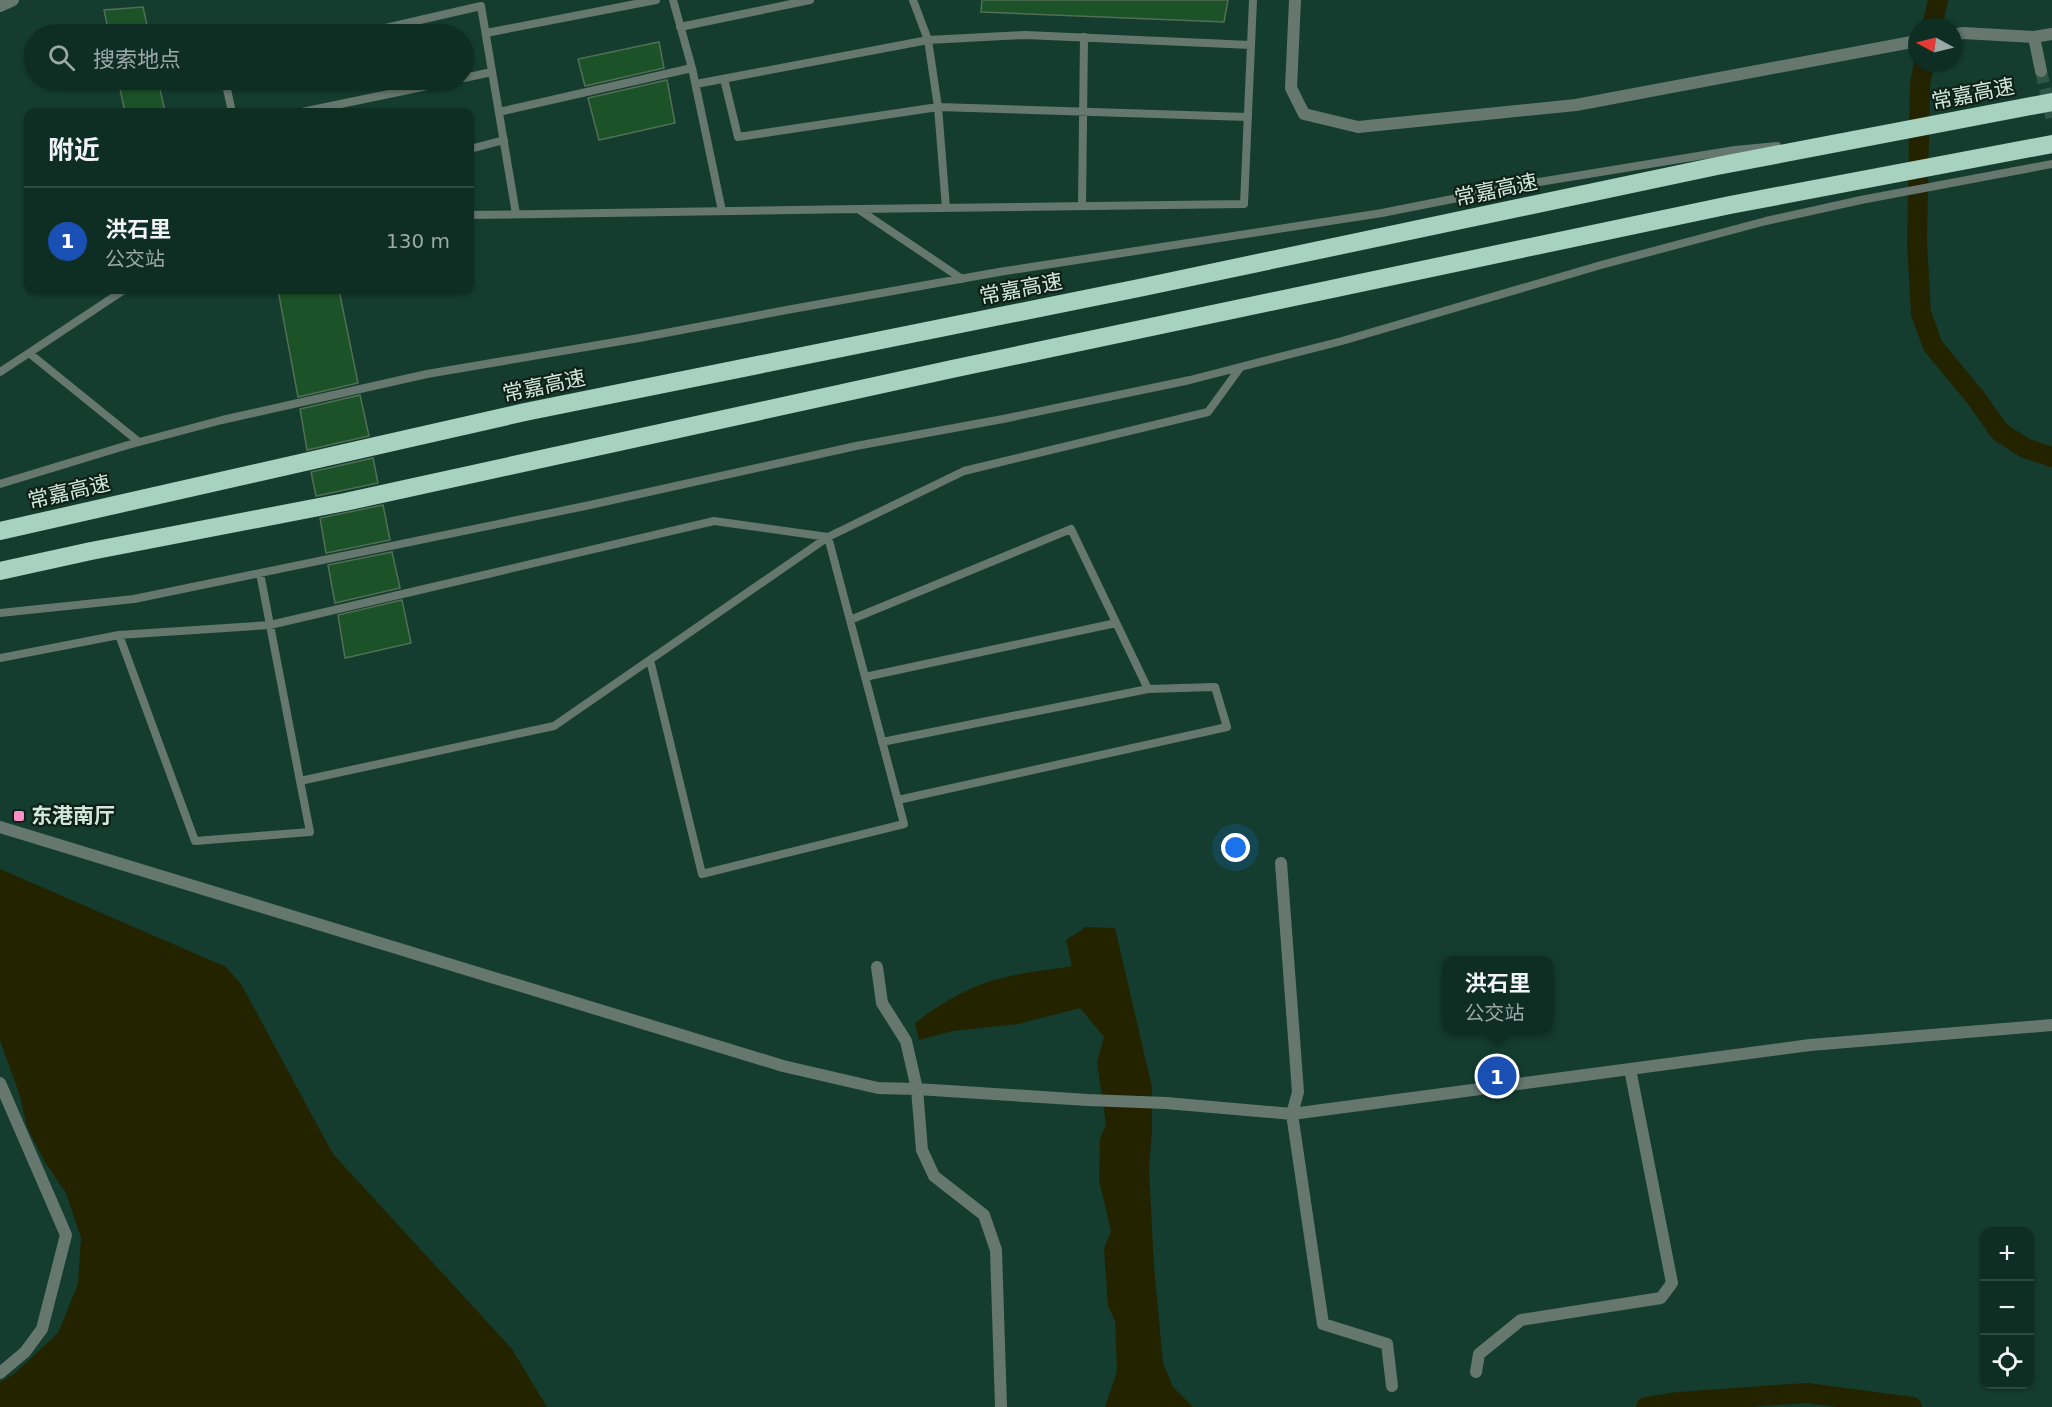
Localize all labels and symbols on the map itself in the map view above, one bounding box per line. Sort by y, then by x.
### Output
north arrow [1908,18,1962,72]
street label: 常嘉高速 [1929,74,2017,114]
street label: 常嘉高速 [1452,170,1540,210]
street label: 常嘉高速 [977,269,1065,309]
street label: 常嘉高速 [500,366,588,406]
street label: 常嘉高速 [25,471,113,513]
place label: 东港南厅 [31,804,115,828]
marker: 东港南厅 [12,809,26,823]
your location [1221,833,1250,862]
pin: 1 [1478,1054,1516,1098]

